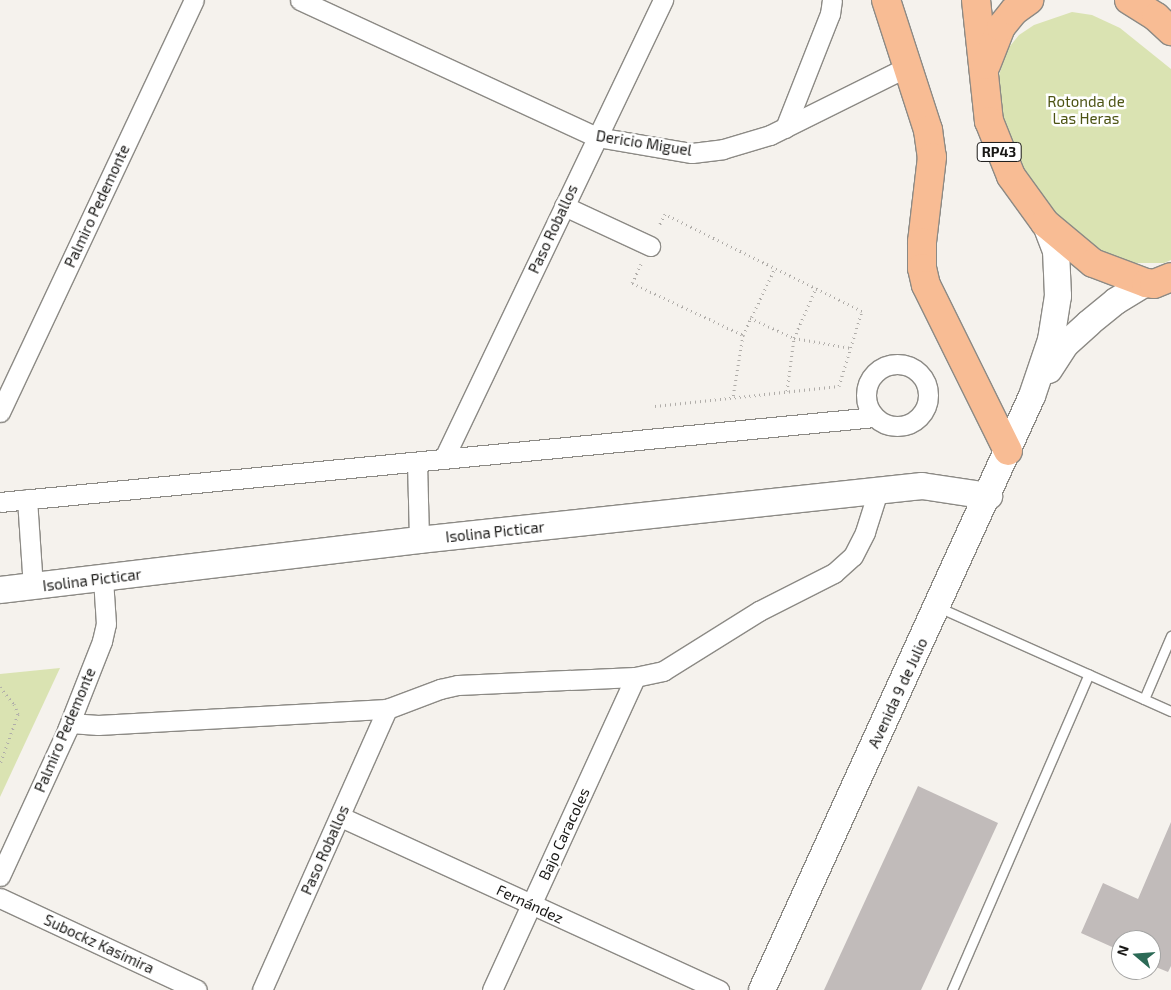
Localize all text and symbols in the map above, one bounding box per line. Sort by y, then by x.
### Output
park label: Rotonda de Las Heras [1047,92,1125,127]
street label: Dericio Miguel [595,127,693,159]
road number: RP43 [976,140,1022,163]
street label: Palmiro Pedemonte [61,142,133,270]
street label: Paso Roballos [525,182,581,276]
street label: Isolina Picticar [445,518,545,546]
street label: Isolina Picticar [42,565,142,595]
street label: Avenida 9 de Julio [865,635,931,751]
street label: Palmiro Pedemonte [31,665,99,795]
street label: Bajo Caracoles [535,785,593,883]
street label: Paso Roballos [297,802,353,898]
street label: Fernández [494,881,566,927]
street label: Subockz Kasimira [41,911,157,977]
north arrow [1111,930,1161,980]
text: N [1113,943,1132,958]

